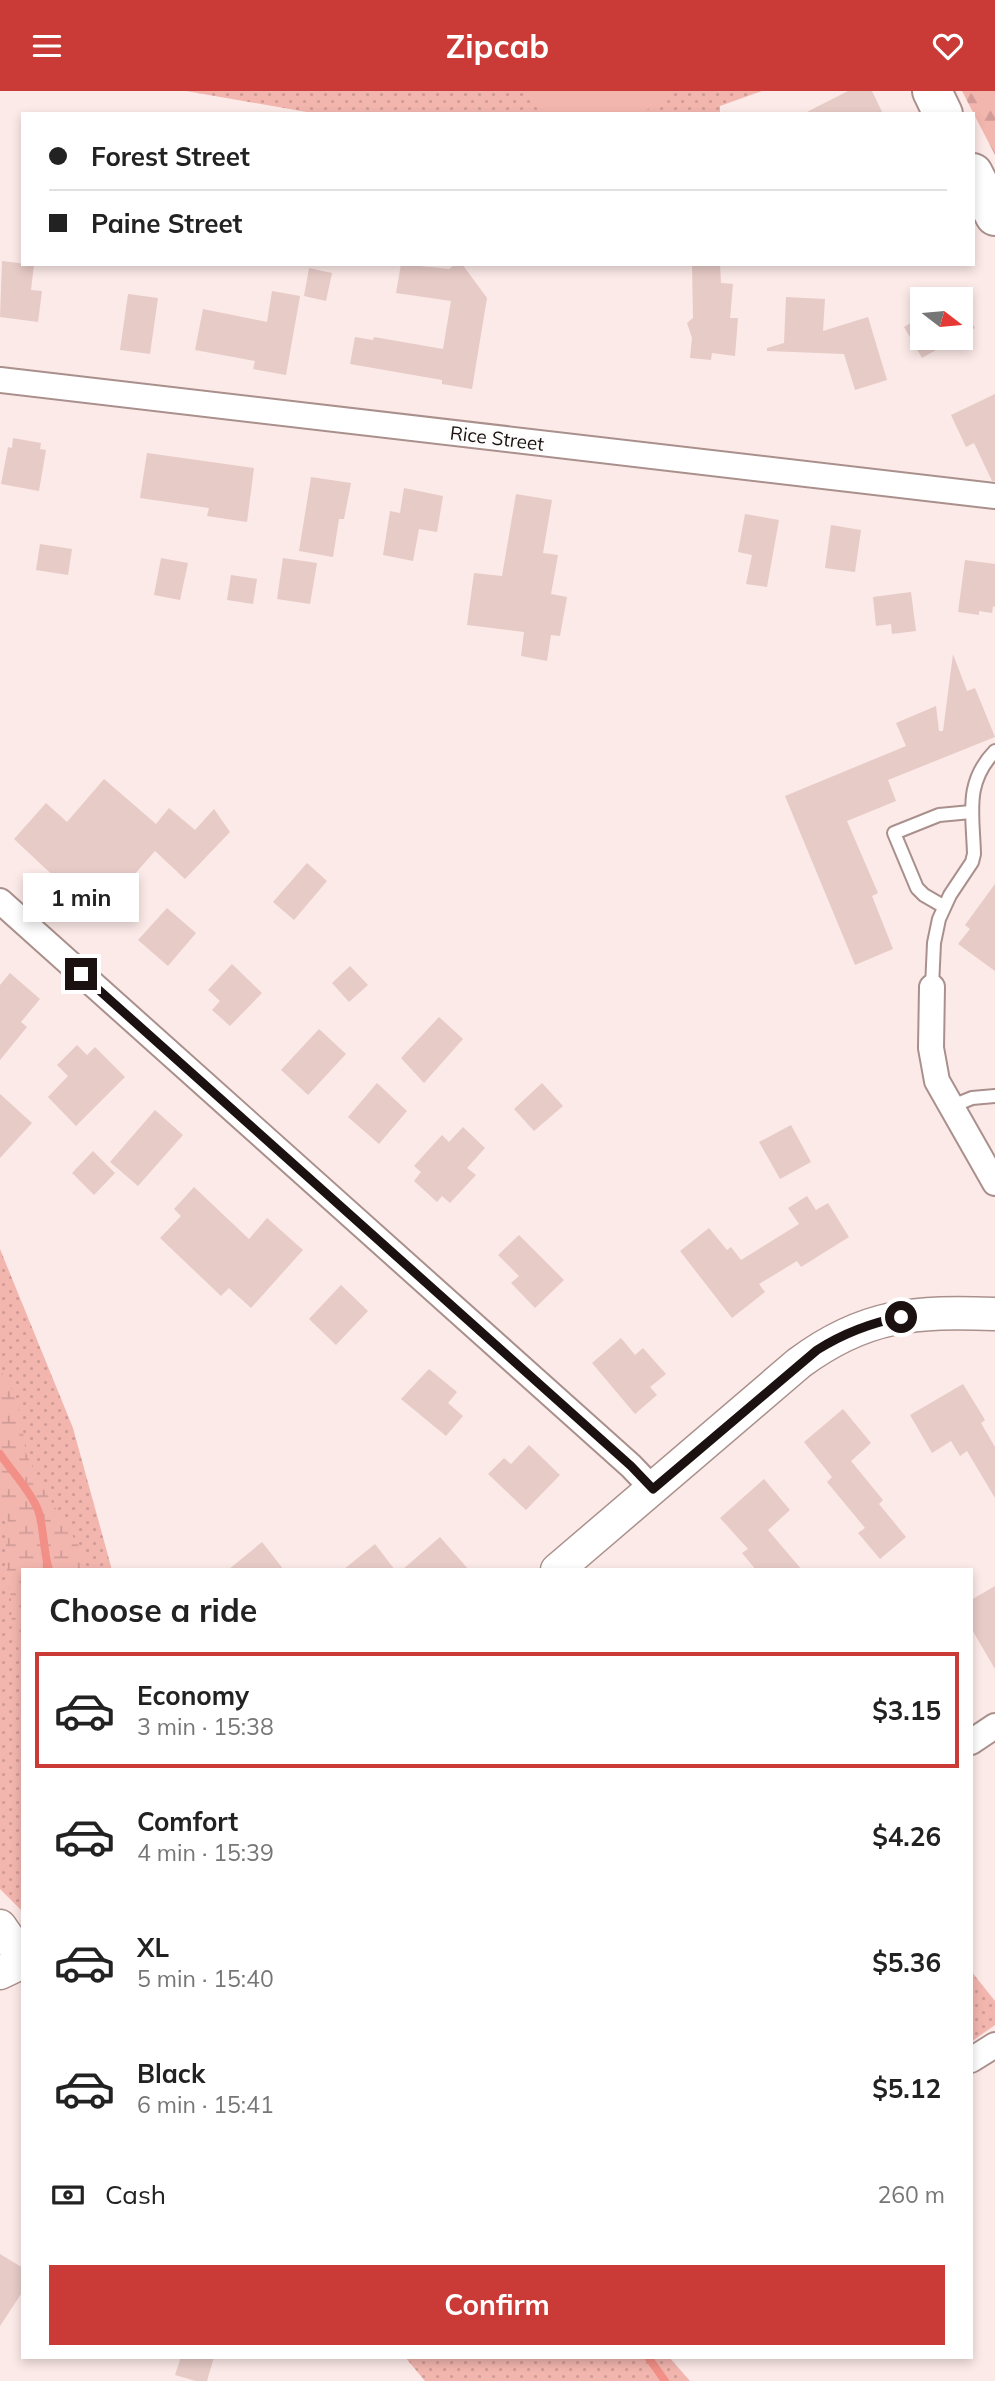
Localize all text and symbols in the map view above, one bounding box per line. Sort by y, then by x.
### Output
text: Zipcab [446,26,549,66]
icon: menu [28,27,66,65]
icon: heart [929,27,967,65]
text: Forest Street [91,140,250,173]
text: Paine Street [91,207,242,240]
north arrow [910,287,973,350]
map controls [910,287,973,350]
street label: Rice Street [449,420,546,456]
callout: 1 min [23,873,139,921]
text: 1 min [51,883,111,912]
route end [65,958,97,990]
route start [885,1301,917,1333]
text: Choose a ride [49,1590,257,1630]
icon: car [53,1679,116,1742]
text: Economy [137,1679,249,1712]
text: $3.15 [872,1694,941,1727]
text: 3 min · 15:38 [137,1712,274,1741]
icon: car [53,1805,116,1868]
text: Comfort [137,1805,238,1838]
text: $4.26 [872,1820,941,1853]
text: 4 min · 15:39 [137,1838,274,1867]
icon: car [53,1931,116,1994]
text: XL [137,1931,169,1964]
text: $5.36 [872,1946,941,1979]
text: 5 min · 15:40 [137,1964,274,1993]
icon: car [53,2057,116,2120]
text: Black [137,2057,205,2090]
text: $5.12 [872,2072,941,2105]
text: 6 min · 15:41 [137,2090,274,2119]
icon: cash [49,2176,87,2214]
text: Cash [105,2178,166,2211]
text: 260 m [877,2180,945,2209]
button: Confirm [49,2265,945,2345]

